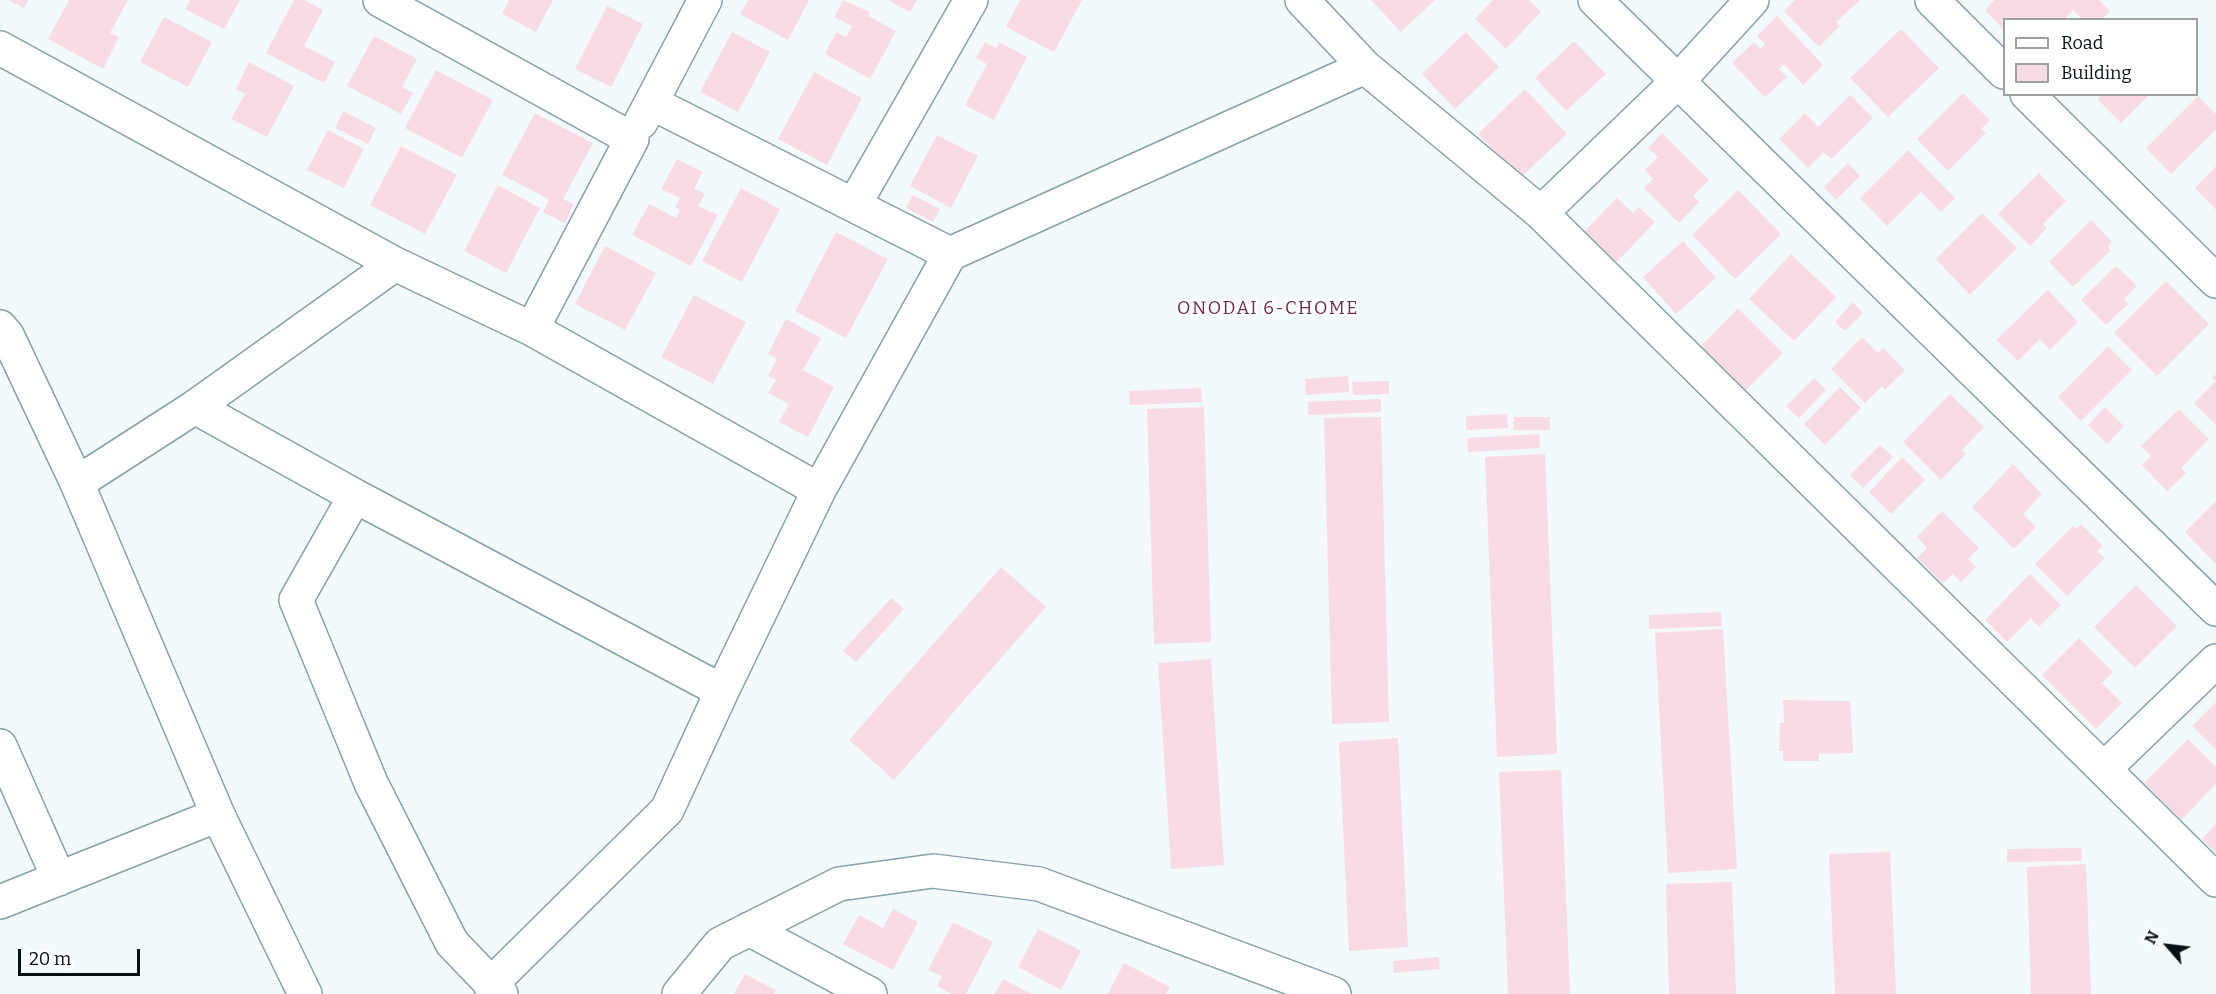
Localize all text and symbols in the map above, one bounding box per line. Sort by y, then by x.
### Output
legend [2003,18,2198,96]
text: Road [2061,32,2103,54]
text: Building [2061,62,2132,84]
district label: ONODAI 6-CHOME [1177,298,1359,320]
north arrow [2138,916,2198,976]
text: N [2140,927,2163,947]
scale bar [21,937,142,975]
text: 20 m [29,948,71,970]

